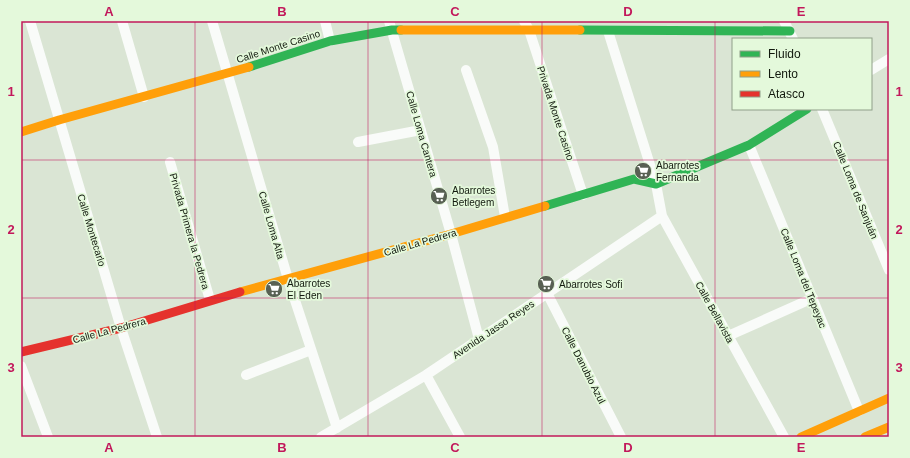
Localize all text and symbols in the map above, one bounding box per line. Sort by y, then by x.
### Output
text: A [104,4,114,19]
text: B [277,4,287,19]
text: C [450,4,460,19]
text: D [623,4,633,19]
text: E [797,4,806,19]
street label: Calle Monte Casino [235,28,322,65]
legend [732,38,872,110]
text: Fluido [768,47,801,61]
street label: Privada Monte Casino [535,65,576,162]
text: Lento [768,67,798,81]
text: 1 [7,84,15,99]
text: 1 [895,84,903,99]
text: Atasco [768,87,805,101]
street label: Calle Loma Cantera [404,90,439,179]
street label: Calle Loma de Sanjuán [831,140,880,240]
place label: Abarrotes Fernanda [656,160,699,183]
supermarket icon: Abarrotes Fernanda [633,161,653,181]
street label: Privada Primera la Pedrera [168,172,212,291]
place label: Abarrotes Betlegem [452,185,495,208]
supermarket icon: Abarrotes Betlegem [429,186,449,206]
street label: Calle Loma Alta [257,190,287,261]
street label: Calle Montecarlo [75,193,108,268]
text: 2 [7,222,15,237]
text: 2 [895,222,903,237]
street label: Calle La Pedrera [383,227,458,258]
street label: Calle Loma del Tepeyac [778,227,829,330]
supermarket icon: Abarrotes Sofi [536,274,556,294]
place label: Abarrotes El Eden [287,278,330,301]
supermarket icon: Abarrotes El Eden [264,279,284,299]
place label: Abarrotes Sofi [559,279,622,290]
street label: Calle Bellavista [693,280,736,345]
street label: Avenida Jasso Reyes [450,298,536,361]
street label: Calle La Pedrera [71,315,147,346]
street label: Calle Danubio Azul [559,325,608,405]
text: 3 [7,360,15,375]
text: 3 [895,360,903,375]
text: A [104,440,114,455]
text: B [277,440,287,455]
text: C [450,440,460,455]
text: D [623,440,633,455]
text: E [797,440,806,455]

